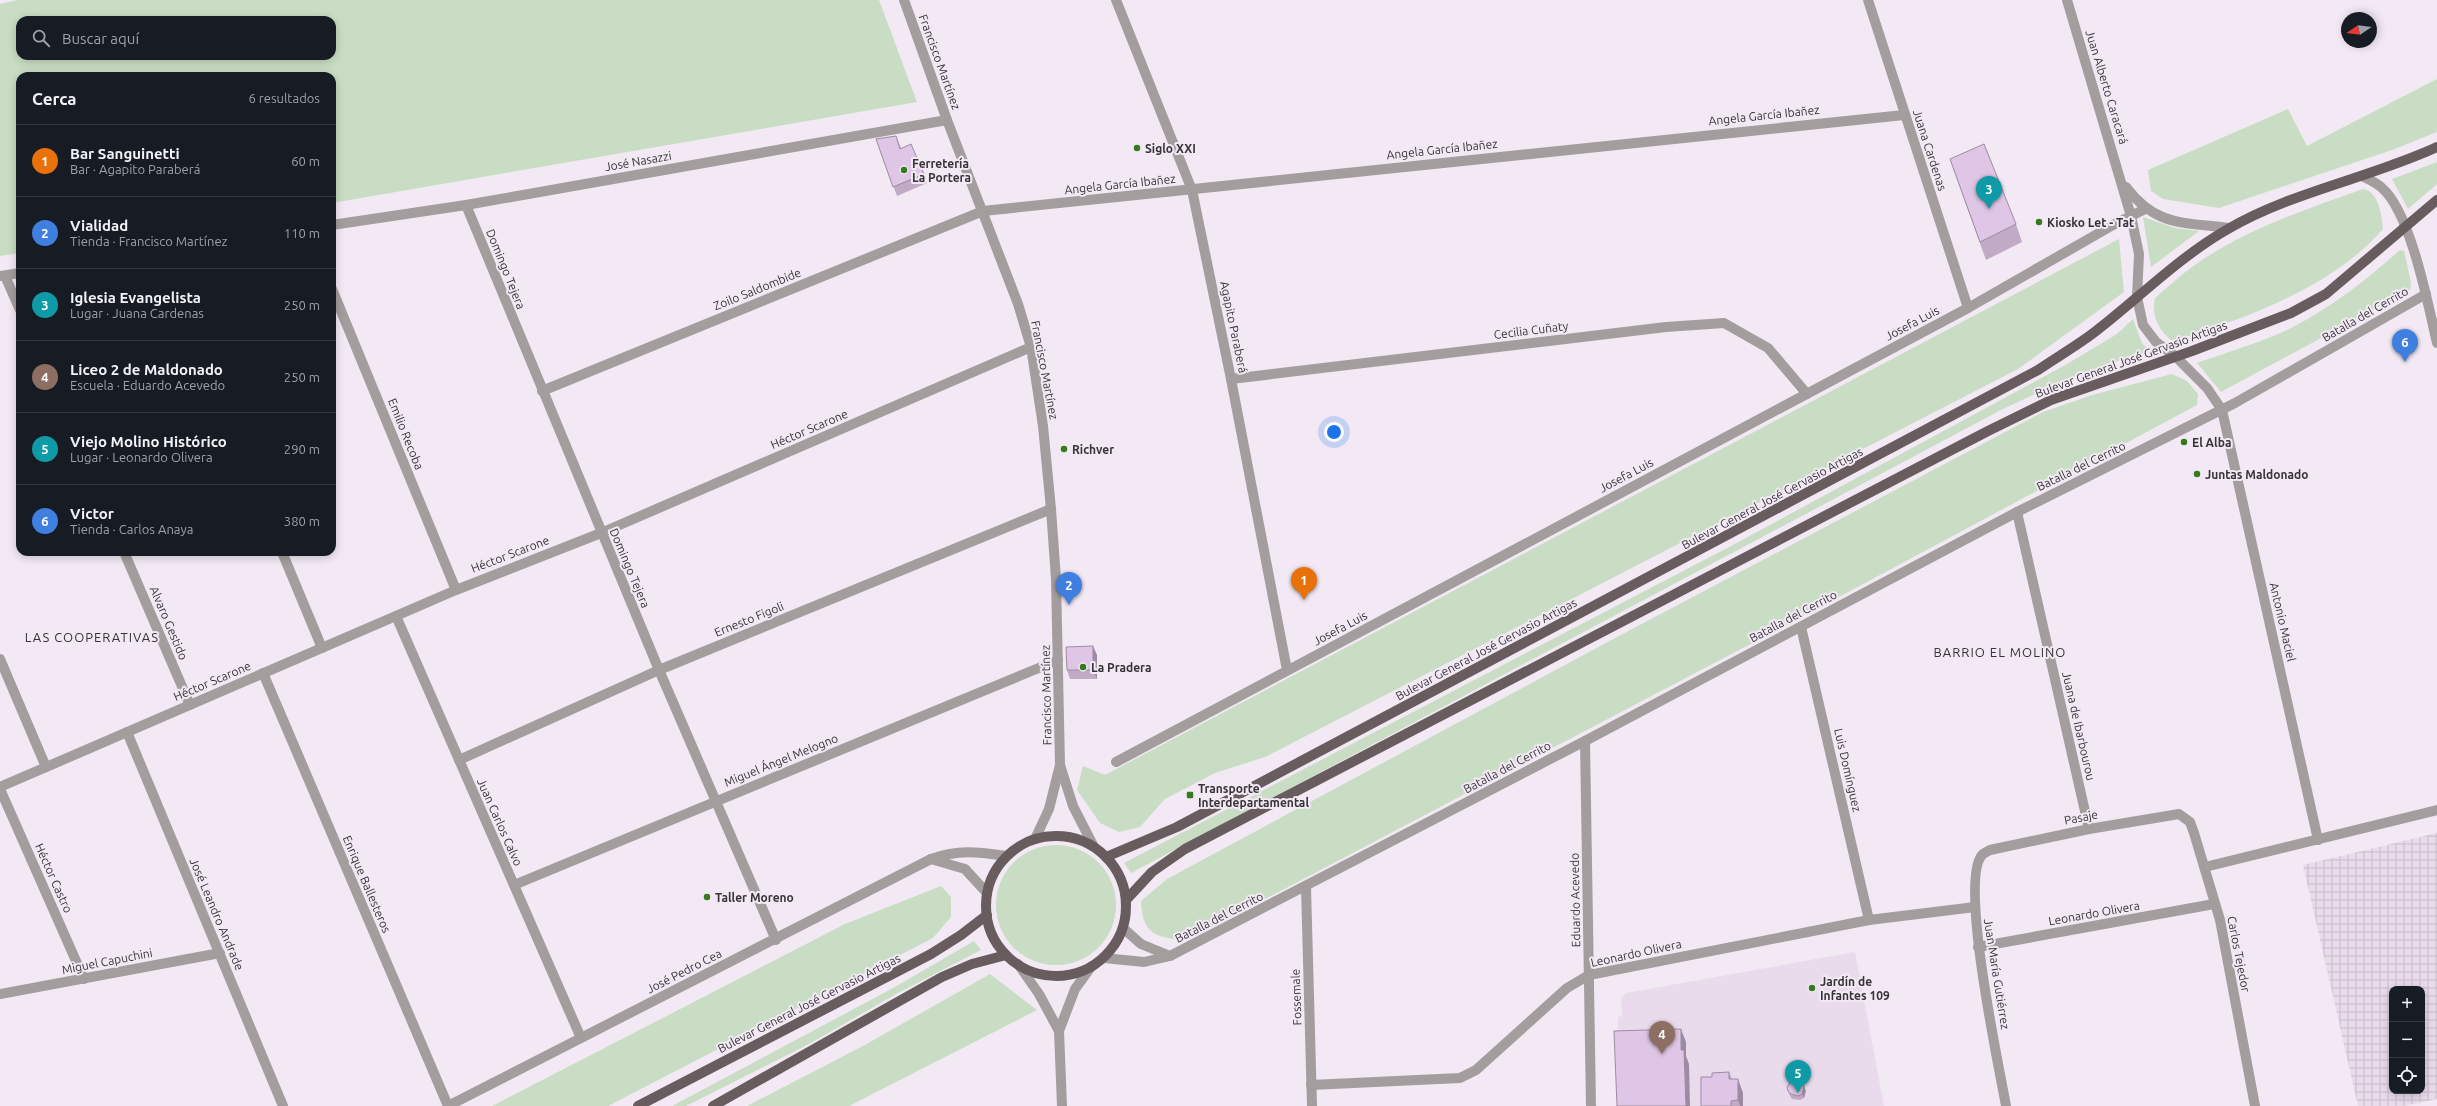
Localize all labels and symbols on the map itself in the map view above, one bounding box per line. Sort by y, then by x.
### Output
north arrow [2341,12,2377,48]
street label: Francisco Martínez [917,13,963,112]
street label: Juan Alberto Caracará [2083,28,2131,146]
street label: Angela García Ibañez [1708,103,1821,127]
street label: Juana Cardenas [1911,108,1949,192]
street label: Angela García Ibañez [1386,137,1499,161]
place label: Siglo XXI [1145,142,1196,155]
marker: Siglo XXI [1132,143,1142,153]
street label: José Nasazzi [604,149,672,173]
place label: Ferretería La Portera [912,157,971,184]
marker: Ferretería La Portera [899,165,909,175]
street label: Angela García Ibañez [1064,172,1177,196]
pin: 3 [1976,176,2002,209]
place label: Kiosko Let - Tat [2047,216,2134,229]
marker: Kiosko Let - Tat [2034,217,2044,227]
street label: Domingo Tejera [484,227,528,311]
street label: Zoilo Saldombide [711,266,803,312]
street label: Agapito Paraberá [1218,280,1250,374]
street label: Batalla del Cerrito [2320,284,2410,344]
street label: Josefa Luis [1883,303,1941,343]
street label: Bulevar General José Gervasio Artigas [2033,318,2229,400]
street label: Francisco Martínez [1029,319,1061,421]
street label: Cecilia Cuñaty [1493,319,1569,341]
pin: 6 [2392,329,2418,362]
street label: Emilio Recoba [386,396,426,472]
street label: Héctor Scarone [768,407,850,451]
your location [1324,422,1344,442]
place label: El Alba [2192,436,2231,449]
marker: El Alba [2179,437,2189,447]
street label: Batalla del Cerrito [2035,439,2127,493]
place label: Richver [1072,443,1114,456]
marker: Richver [1059,444,1069,454]
street label: Bulevar General José Gervasio Artigas [1679,445,1865,551]
street label: Josefa Luis [1597,455,1655,495]
place label: Juntas Maldonado [2205,468,2308,481]
marker: Juntas Maldonado [2192,469,2202,479]
street label: Domingo Tejera [607,526,653,610]
street label: Héctor Scarone [469,533,551,575]
pin: 1 [1291,567,1317,600]
pin: 2 [1056,572,1082,605]
street label: Antonio Maciel [2268,581,2298,663]
street label: Alvaro Gestido [148,584,190,662]
street label: Batalla del Cerrito [1747,587,1839,645]
street label: Bulevar General José Gervasio Artigas [1393,596,1579,702]
street label: Ernesto Figoli [712,599,786,639]
street label: Josefa Luis [1311,608,1369,648]
district label: LAS COOPERATIVAS [25,630,159,644]
street label: Francisco Martínez [1039,644,1053,745]
district label: BARRIO EL MOLINO [1934,645,2066,659]
street label: Héctor Scarone [171,659,253,703]
place label: La Pradera [1091,661,1151,674]
marker: La Pradera [1078,662,1088,672]
street label: Juana de Ibarbourou [2060,670,2098,782]
street label: Luis Domínguez [1832,727,1864,814]
street label: Miguel Ángel Melogno [722,731,840,789]
street label: Batalla del Cerrito [1461,738,1553,796]
street label: Juan Carlos Calvo [475,776,525,868]
place label: Transporte Interdepartamental [1198,782,1309,809]
marker: Transporte Interdepartamental [1185,790,1195,800]
street label: Pasaje [2063,807,2099,827]
street label: Enrique Ballesteros [341,833,393,935]
street label: Héctor Castro [33,841,75,915]
street label: Eduardo Acevedo [1568,853,1582,947]
street label: José Leandro Andrade [187,856,247,972]
street label: Batalla del Cerrito [1173,889,1265,945]
place label: Taller Moreno [715,891,794,904]
marker: Taller Moreno [702,892,712,902]
street label: Leonardo Olivera [2047,899,2141,927]
street label: Carlos Tejedor [2225,915,2253,993]
street label: Juan María Gutiérrez [1982,918,2012,1031]
street label: Leonardo Olivera [1589,937,1683,969]
street label: Miguel Capuchini [61,946,154,976]
street label: José Pedro Cea [644,946,724,996]
street label: Bulevar General José Gervasio Artigas [715,951,903,1055]
street label: Fossemale [1289,968,1303,1026]
place label: Jardín de Infantes 109 [1820,975,1890,1002]
marker: Jardín de Infantes 109 [1807,983,1817,993]
pin: 4 [1649,1021,1675,1054]
pin: 5 [1785,1060,1811,1093]

